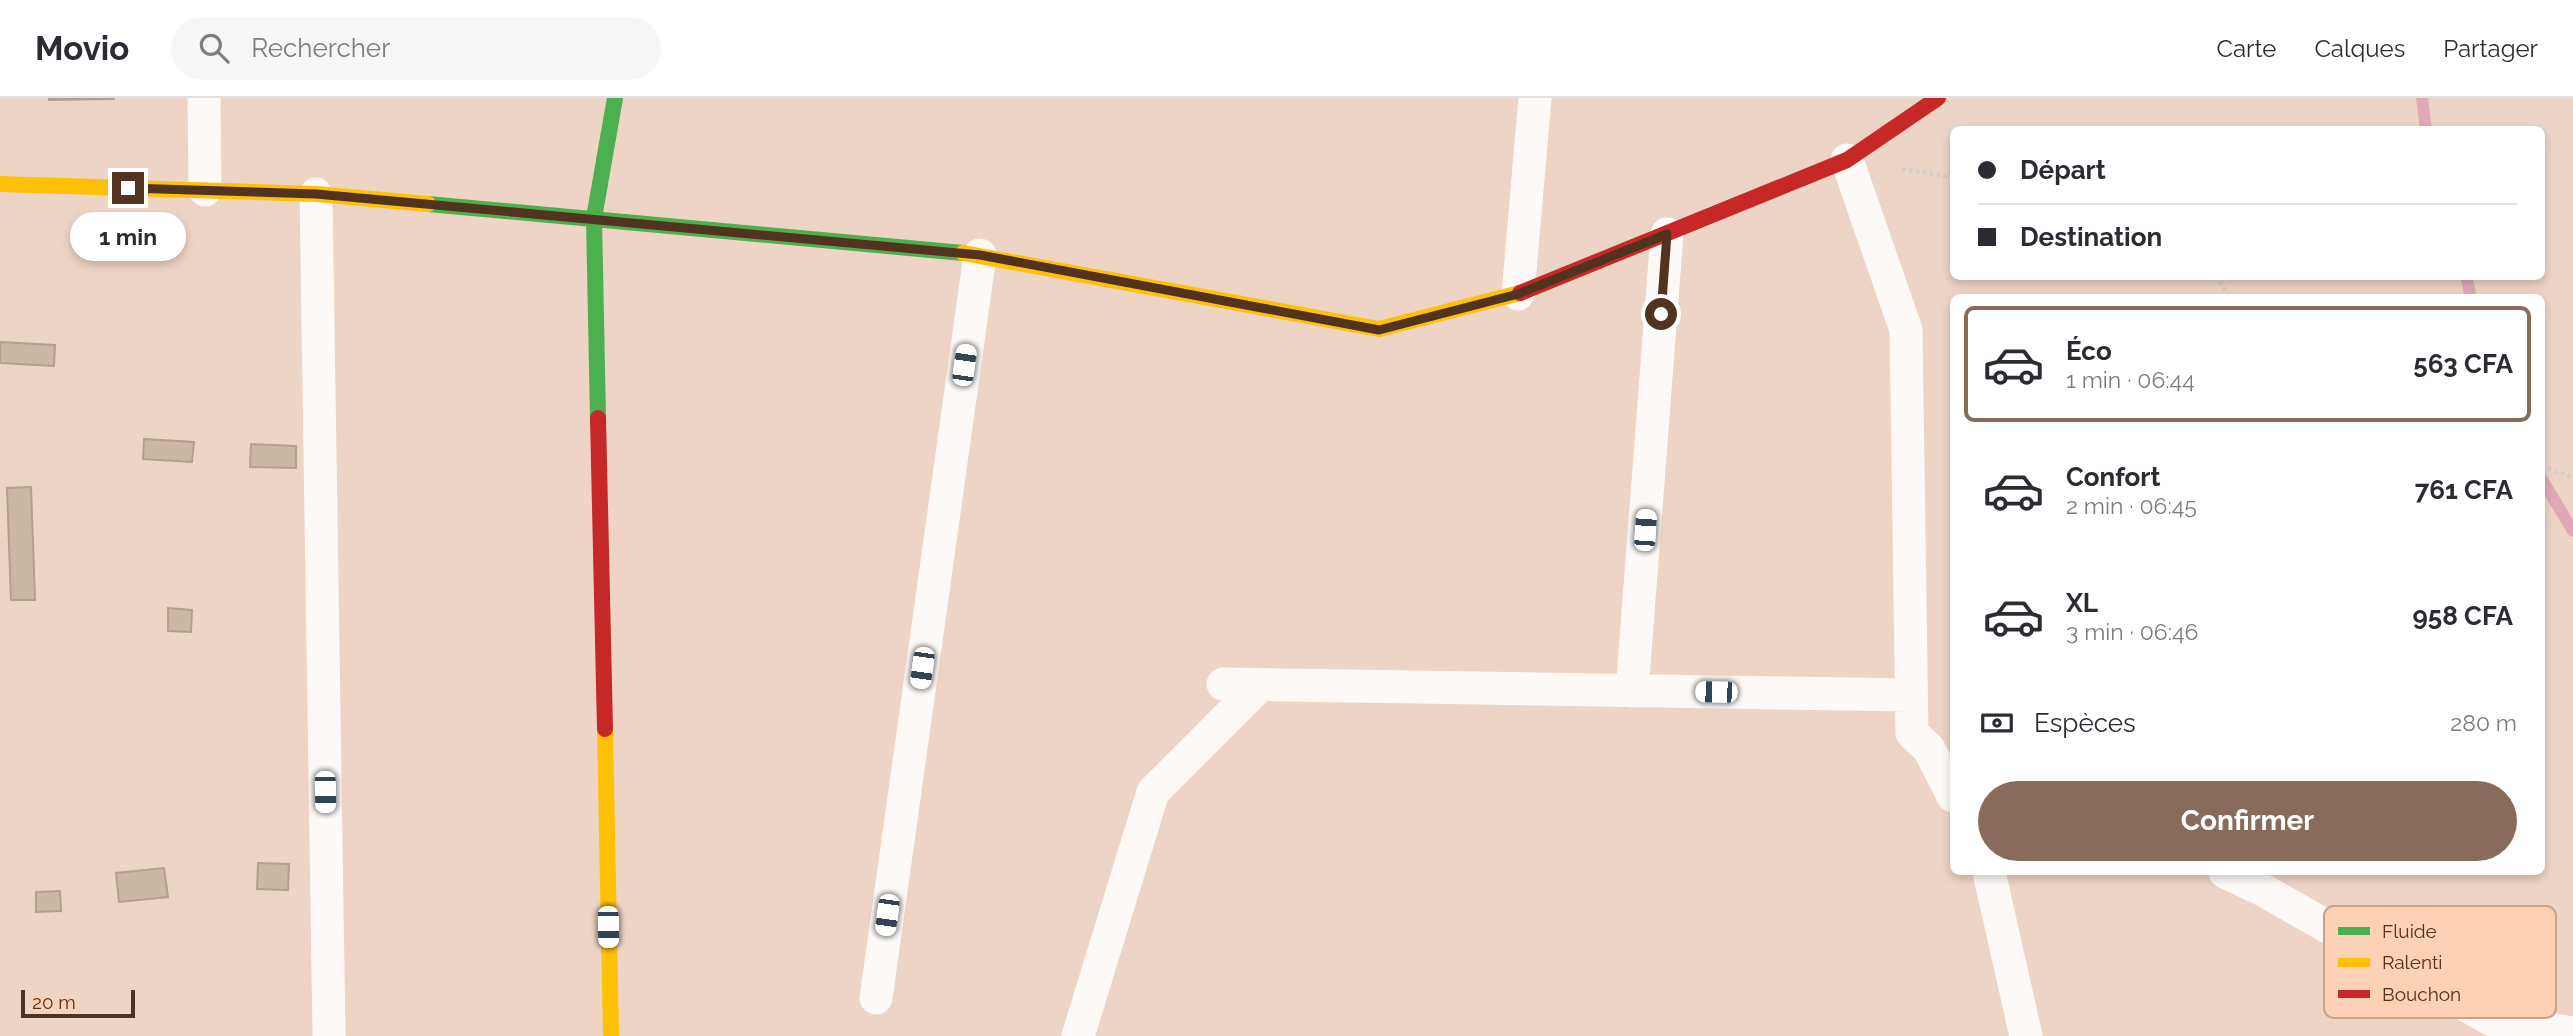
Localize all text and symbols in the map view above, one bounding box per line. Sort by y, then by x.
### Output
search box [171,17,661,80]
text: Movio [35,29,129,68]
icon: search [195,29,233,67]
text: Rechercher [251,33,390,63]
text: Carte [2217,34,2276,63]
text: Calques [2314,34,2405,63]
text: Partager [2443,34,2538,63]
text: Départ [2020,155,2106,185]
route end [112,172,144,204]
callout: 1 min [70,212,186,262]
text: Destination [2020,222,2162,252]
text: 1 min [99,223,157,250]
route start [1645,298,1677,330]
icon: car [1982,333,2045,396]
text: Éco [2066,336,2112,366]
car [951,343,978,387]
text: 563 CFA [2413,349,2513,379]
text: 1 min · 06:44 [2066,366,2195,393]
icon: car [1982,459,2045,522]
text: Confort [2066,462,2160,492]
text: 761 CFA [2415,475,2513,505]
text: 2 min · 06:45 [2066,492,2197,519]
car [1634,508,1657,552]
icon: car [1982,585,2045,648]
text: XL [2066,588,2098,618]
text: 958 CFA [2412,601,2513,631]
text: 3 min · 06:46 [2066,618,2198,645]
car [909,646,936,690]
car [1695,681,1738,703]
icon: cash [1978,704,2016,742]
text: Espèces [2034,708,2136,738]
text: 280 m [2450,709,2517,736]
car [315,771,336,813]
button: Confirmer [1978,781,2517,861]
car [874,893,901,937]
car [598,906,619,948]
legend [2324,906,2556,1018]
text: Fluide [2382,920,2437,942]
text: Ralenti [2382,951,2442,973]
text: Bouchon [2382,983,2461,1005]
scale bar [21,987,135,1019]
text: 20 m [32,991,76,1013]

